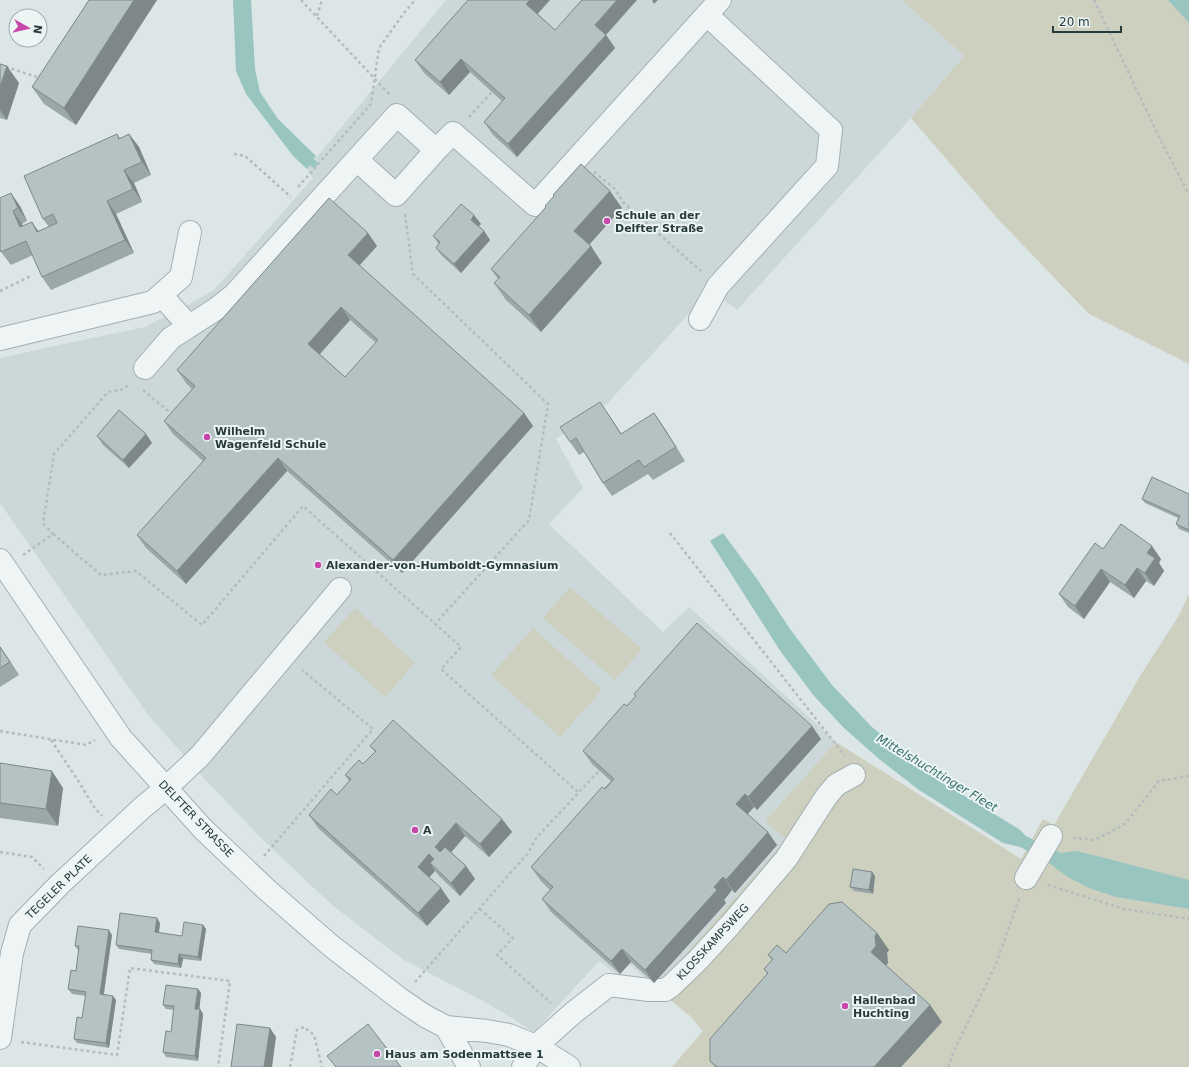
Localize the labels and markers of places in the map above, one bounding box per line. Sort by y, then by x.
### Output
place label: Schule an der Delfter Straße [615,209,704,235]
marker: Schule an der Delfter Straße [602,216,612,226]
place label: Wilhelm Wagenfeld Schule [215,425,326,451]
marker: Wilhelm Wagenfeld Schule [202,432,212,442]
place label: Alexander-von-Humboldt-Gymnasium [326,559,558,572]
marker: Alexander-von-Humboldt-Gymnasium [313,560,323,570]
place label: A [423,824,432,837]
marker: A [410,825,420,835]
place label: Hallenbad Huchting [853,994,916,1020]
marker: Hallenbad Huchting [840,1001,850,1011]
place label: Haus am Sodenmattsee 1 [385,1048,544,1061]
marker: Haus am Sodenmattsee 1 [372,1049,382,1059]

